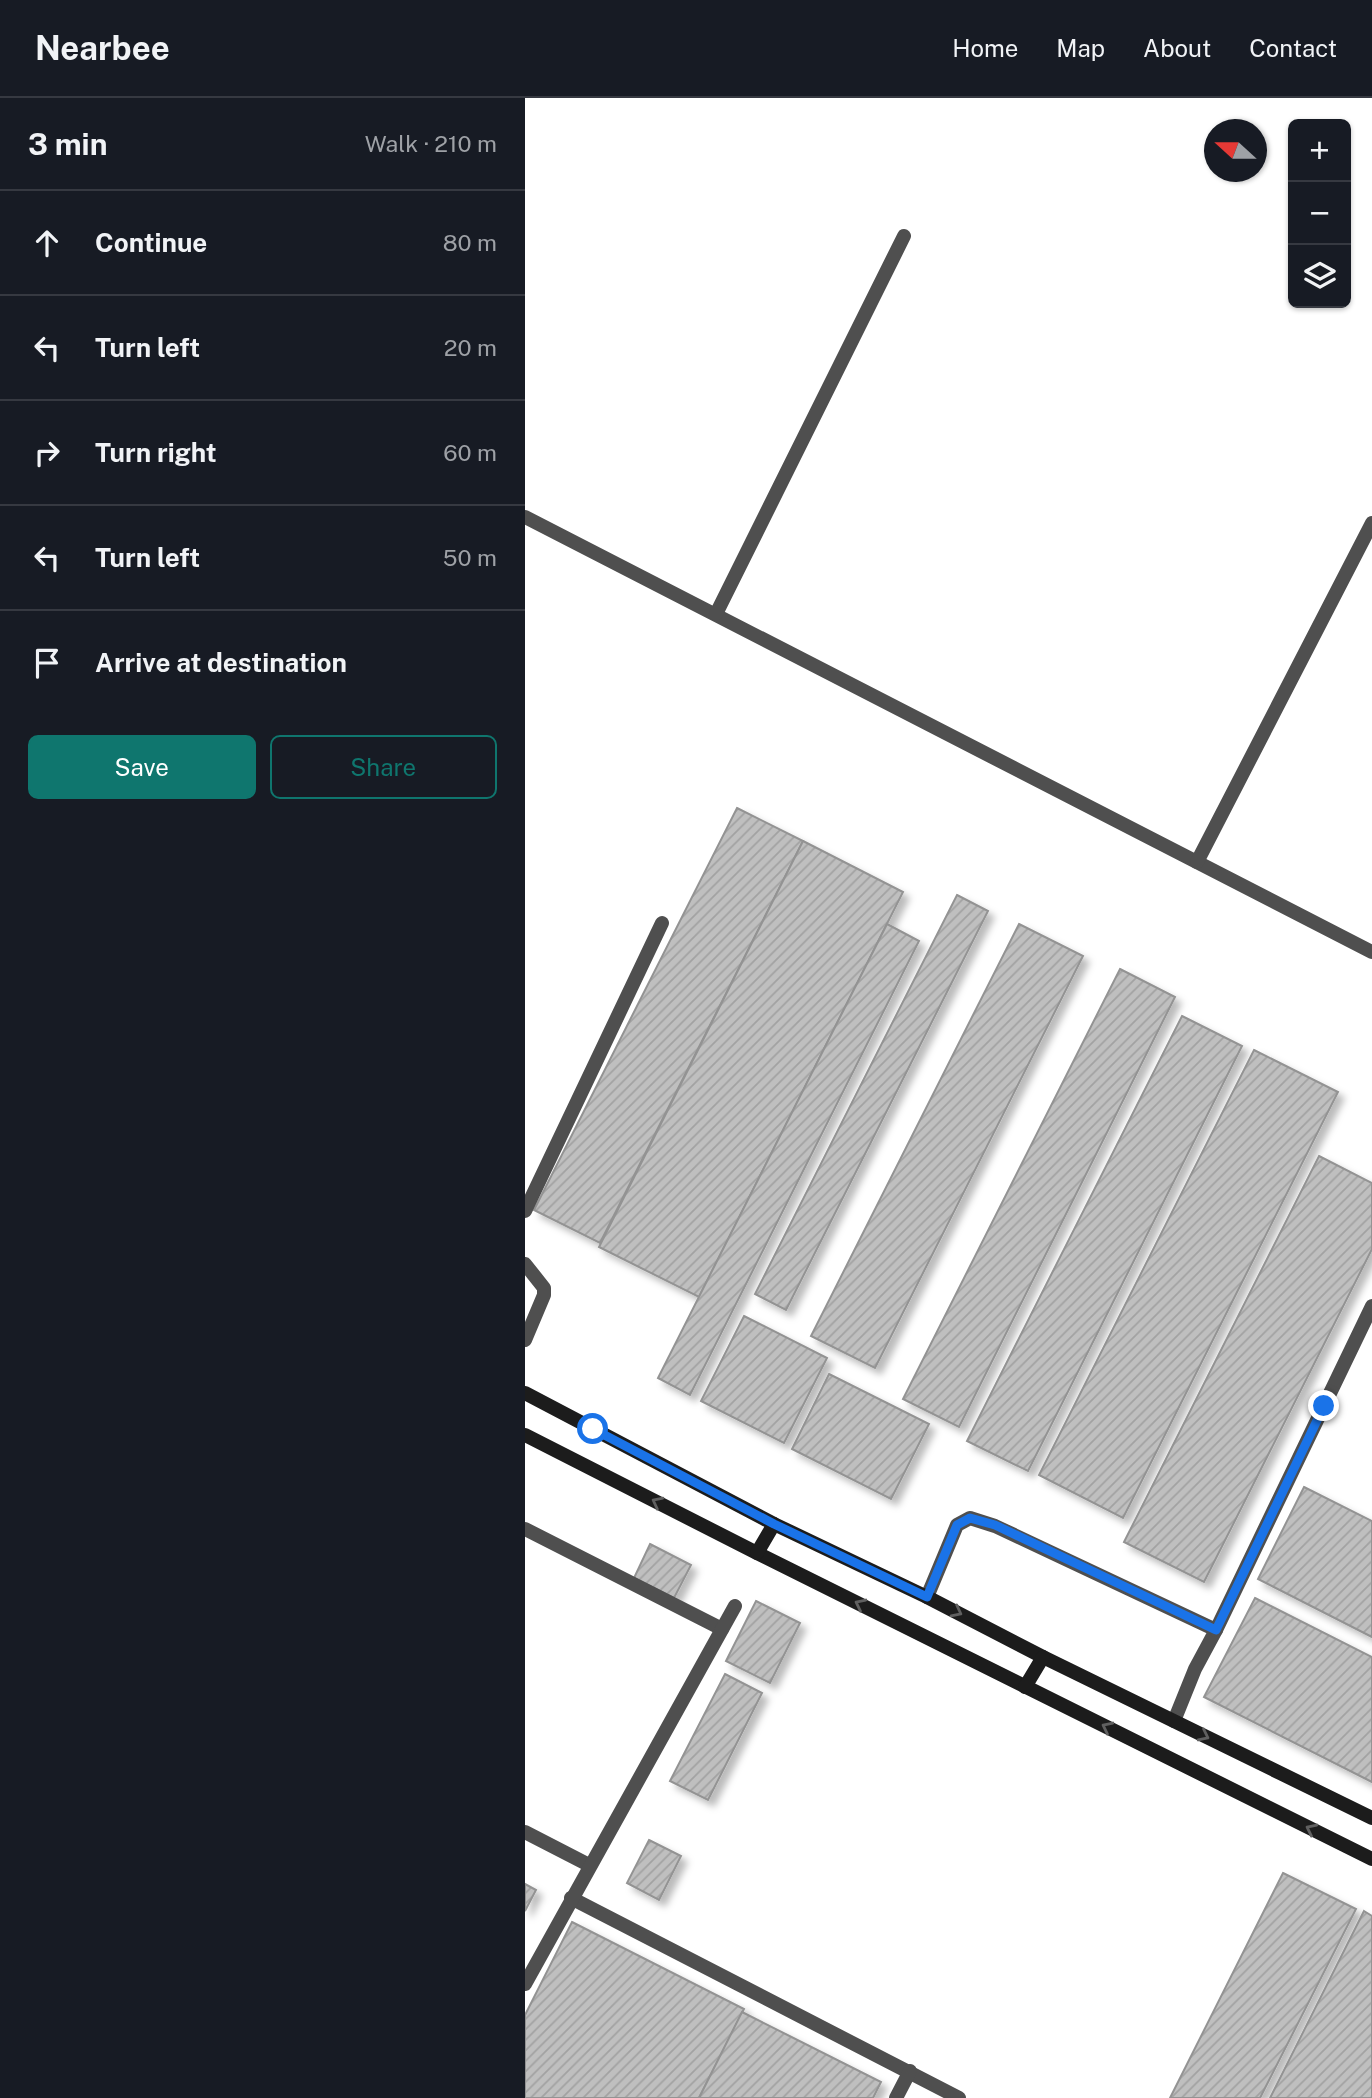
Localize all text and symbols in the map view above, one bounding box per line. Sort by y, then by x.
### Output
text: Nearbee [35,29,170,67]
text: Home [952,34,1018,62]
text: Map [1056,34,1105,62]
text: About [1143,34,1211,62]
text: Contact [1249,34,1337,62]
north arrow [1204,119,1267,182]
map controls [1288,119,1351,308]
button: + [1288,119,1351,182]
text: 3 min [28,126,107,162]
text: Walk · 210 m [365,130,497,157]
button: − [1288,182,1351,245]
icon: ahead [28,224,66,262]
text: Continue [95,227,207,258]
text: 80 m [443,229,497,256]
button: layers [1288,245,1351,308]
icon: left [28,329,66,367]
text: Turn left [95,332,200,363]
text: 20 m [444,334,497,361]
icon: right [28,434,66,472]
text: Turn right [95,437,217,468]
text: 60 m [443,439,497,466]
icon: left [28,539,66,577]
text: Turn left [95,542,200,573]
text: 50 m [443,544,497,571]
icon: arrive [28,644,66,682]
text: Arrive at destination [95,647,347,678]
button: Save [28,735,256,799]
button: Share [270,735,497,799]
route end [1308,1390,1339,1421]
route start [577,1413,608,1444]
one-way arrow [651,1496,664,1510]
one-way arrow [855,1599,867,1613]
one-way arrow [950,1604,962,1618]
one-way arrow [1102,1722,1114,1736]
one-way arrow [1197,1728,1209,1742]
one-way arrow [1306,1823,1318,1837]

